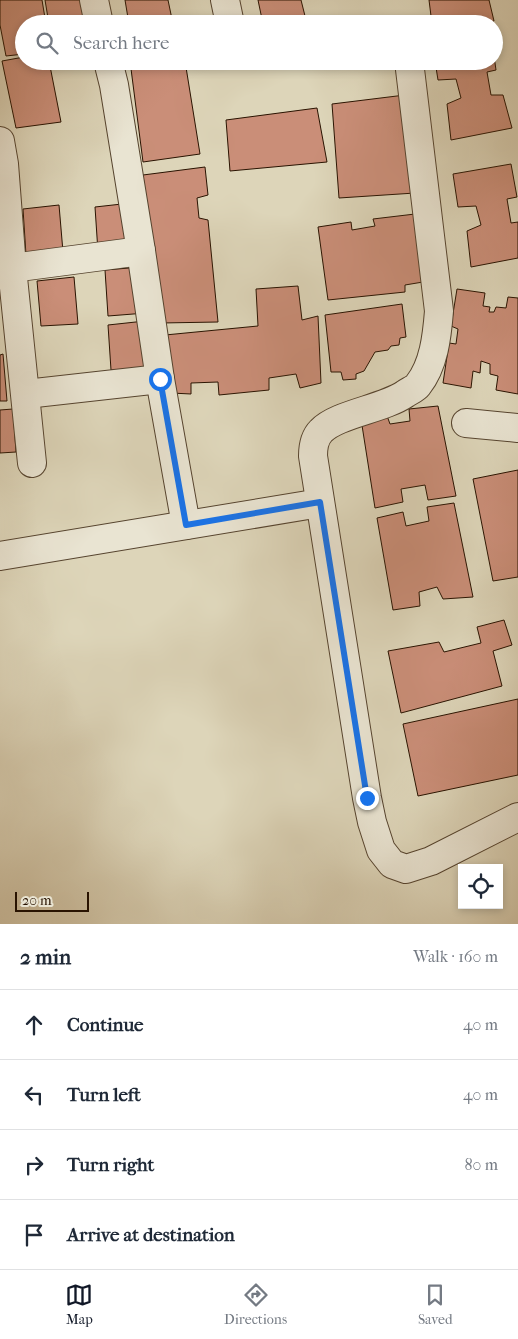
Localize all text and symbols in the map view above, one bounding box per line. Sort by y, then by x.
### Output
search box [15,15,503,70]
icon: search [33,29,61,57]
text: Search here [73,32,169,54]
route start [149,368,172,391]
route end [356,787,379,810]
map controls [458,864,503,909]
button: locate [458,864,503,909]
scale bar [15,889,89,912]
text: 20 m [22,892,52,909]
text: 2 min [20,945,71,969]
text: Walk · 160 m [413,947,498,966]
icon: ahead [20,1011,48,1039]
text: Continue [67,1014,143,1036]
text: 40 m [463,1015,498,1034]
icon: left [20,1081,48,1109]
text: Turn left [67,1084,141,1106]
text: 40 m [463,1085,498,1104]
icon: right [20,1151,48,1179]
text: Turn right [67,1154,154,1176]
text: 80 m [464,1155,498,1174]
icon: arrive [20,1221,48,1249]
text: Arrive at destination [67,1224,235,1246]
tab: Map [65,1281,93,1328]
tab: Directions [224,1281,287,1328]
tab: Saved [418,1281,453,1328]

